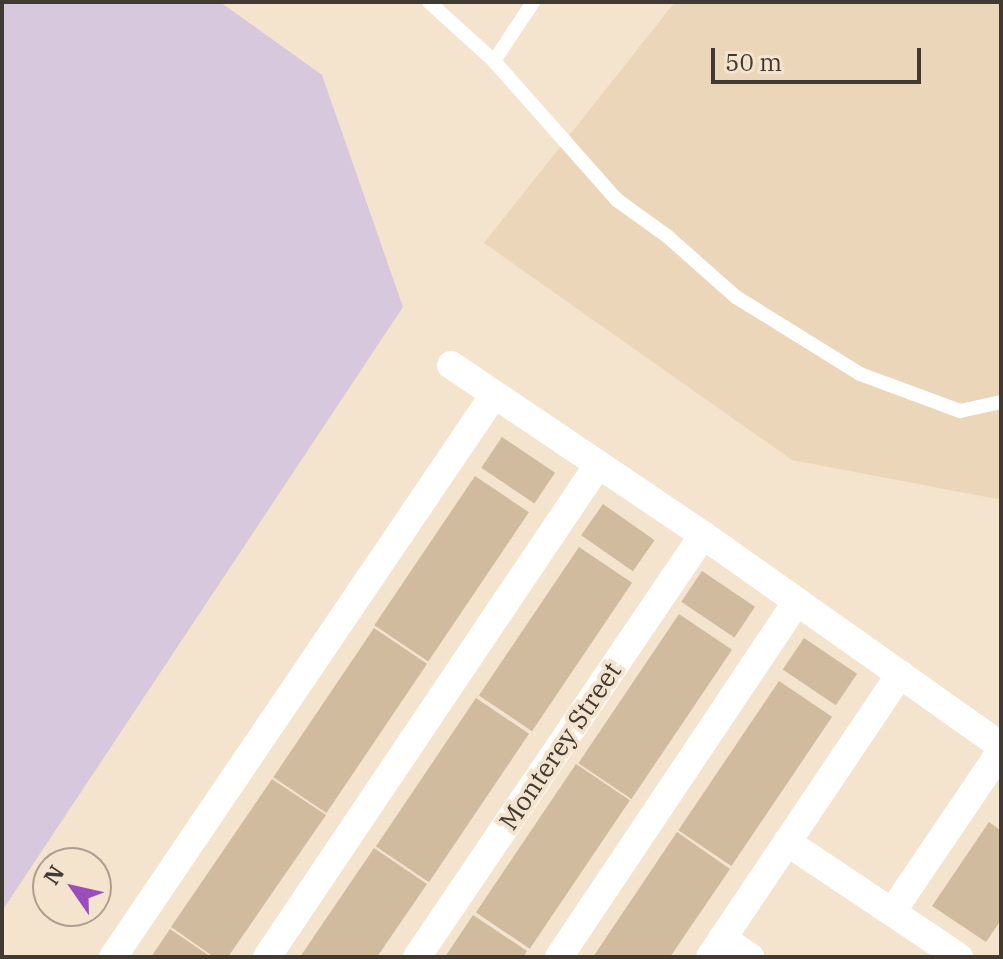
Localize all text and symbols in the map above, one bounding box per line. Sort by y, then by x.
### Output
scale bar [715,32,925,82]
text: 50 m [725,46,782,78]
street label: Monterey Street [492,656,628,836]
north arrow [32,847,112,927]
text: N [36,859,70,890]

